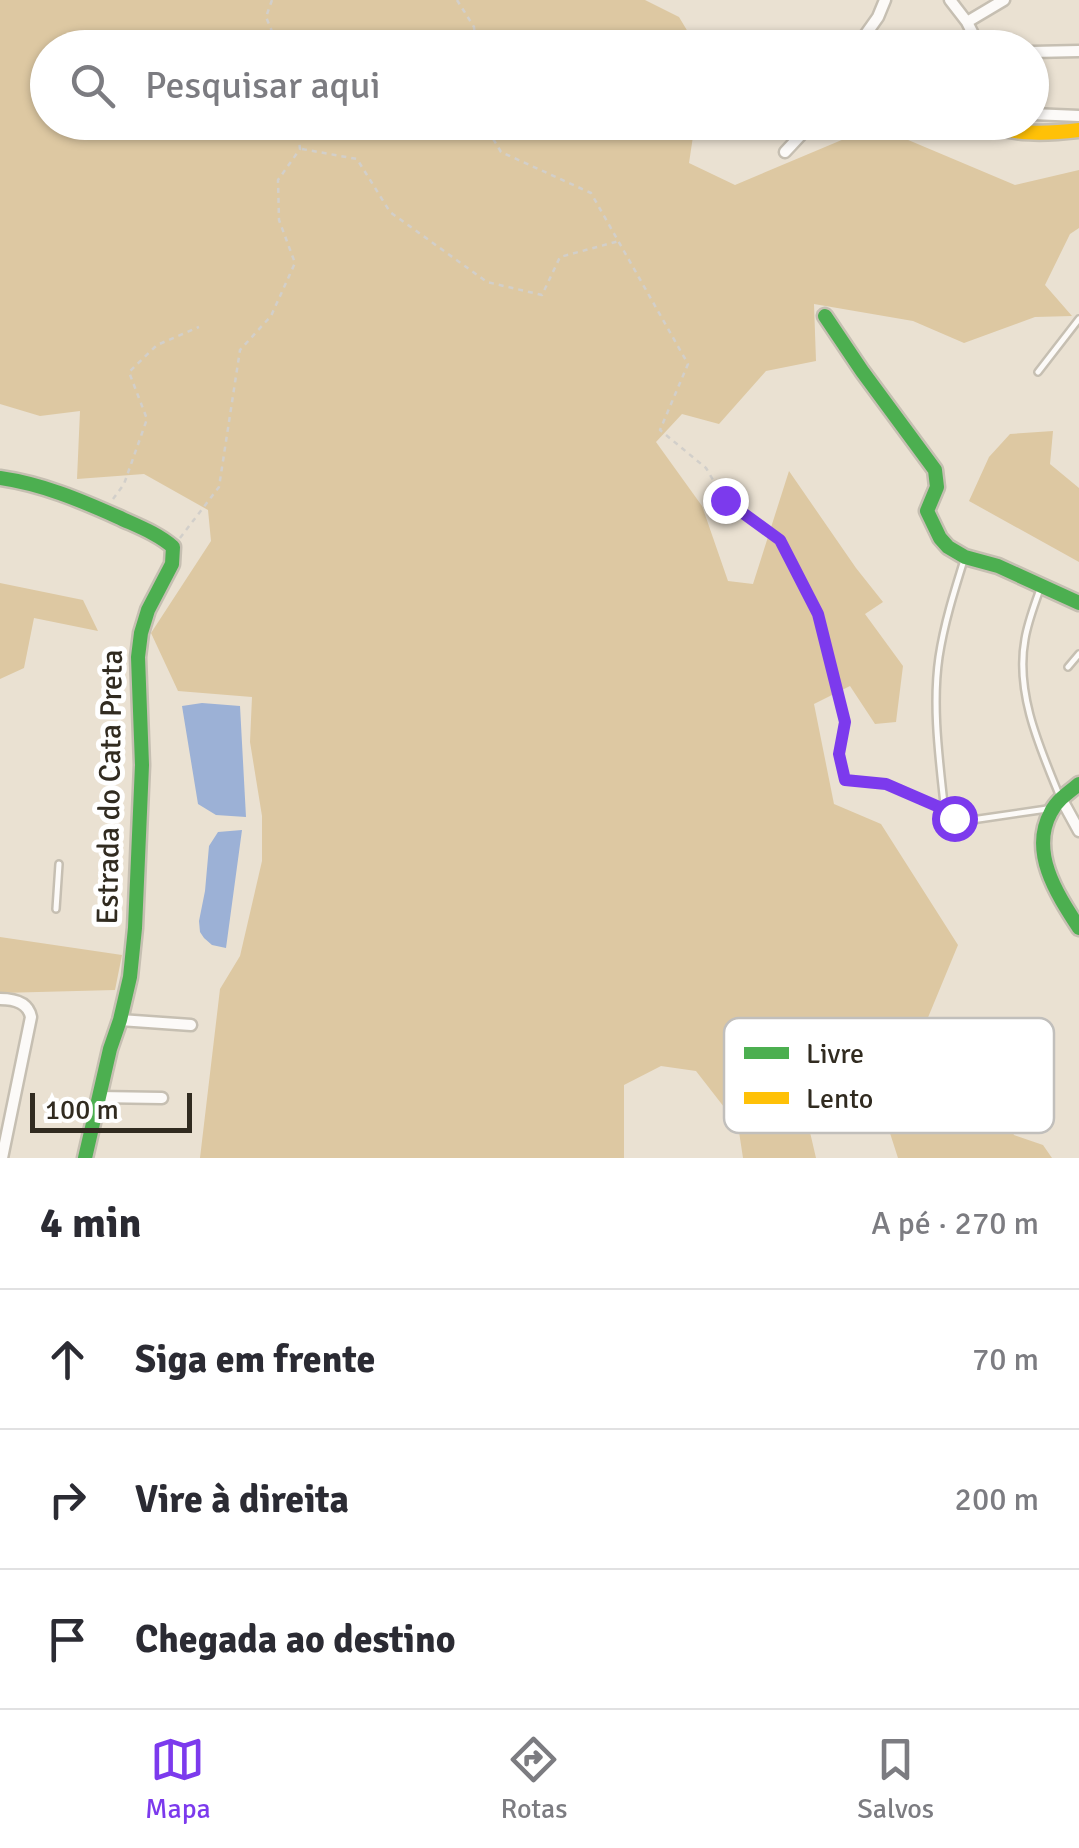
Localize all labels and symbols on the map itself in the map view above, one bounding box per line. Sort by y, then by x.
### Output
route end [703,478,749,524]
street label: Estrada do Cata Preta [89,649,131,925]
route start [932,796,978,842]
legend [724,1018,1054,1133]
text: Livre [806,1037,864,1071]
text: Lento [806,1082,873,1116]
scale bar [30,1088,192,1132]

